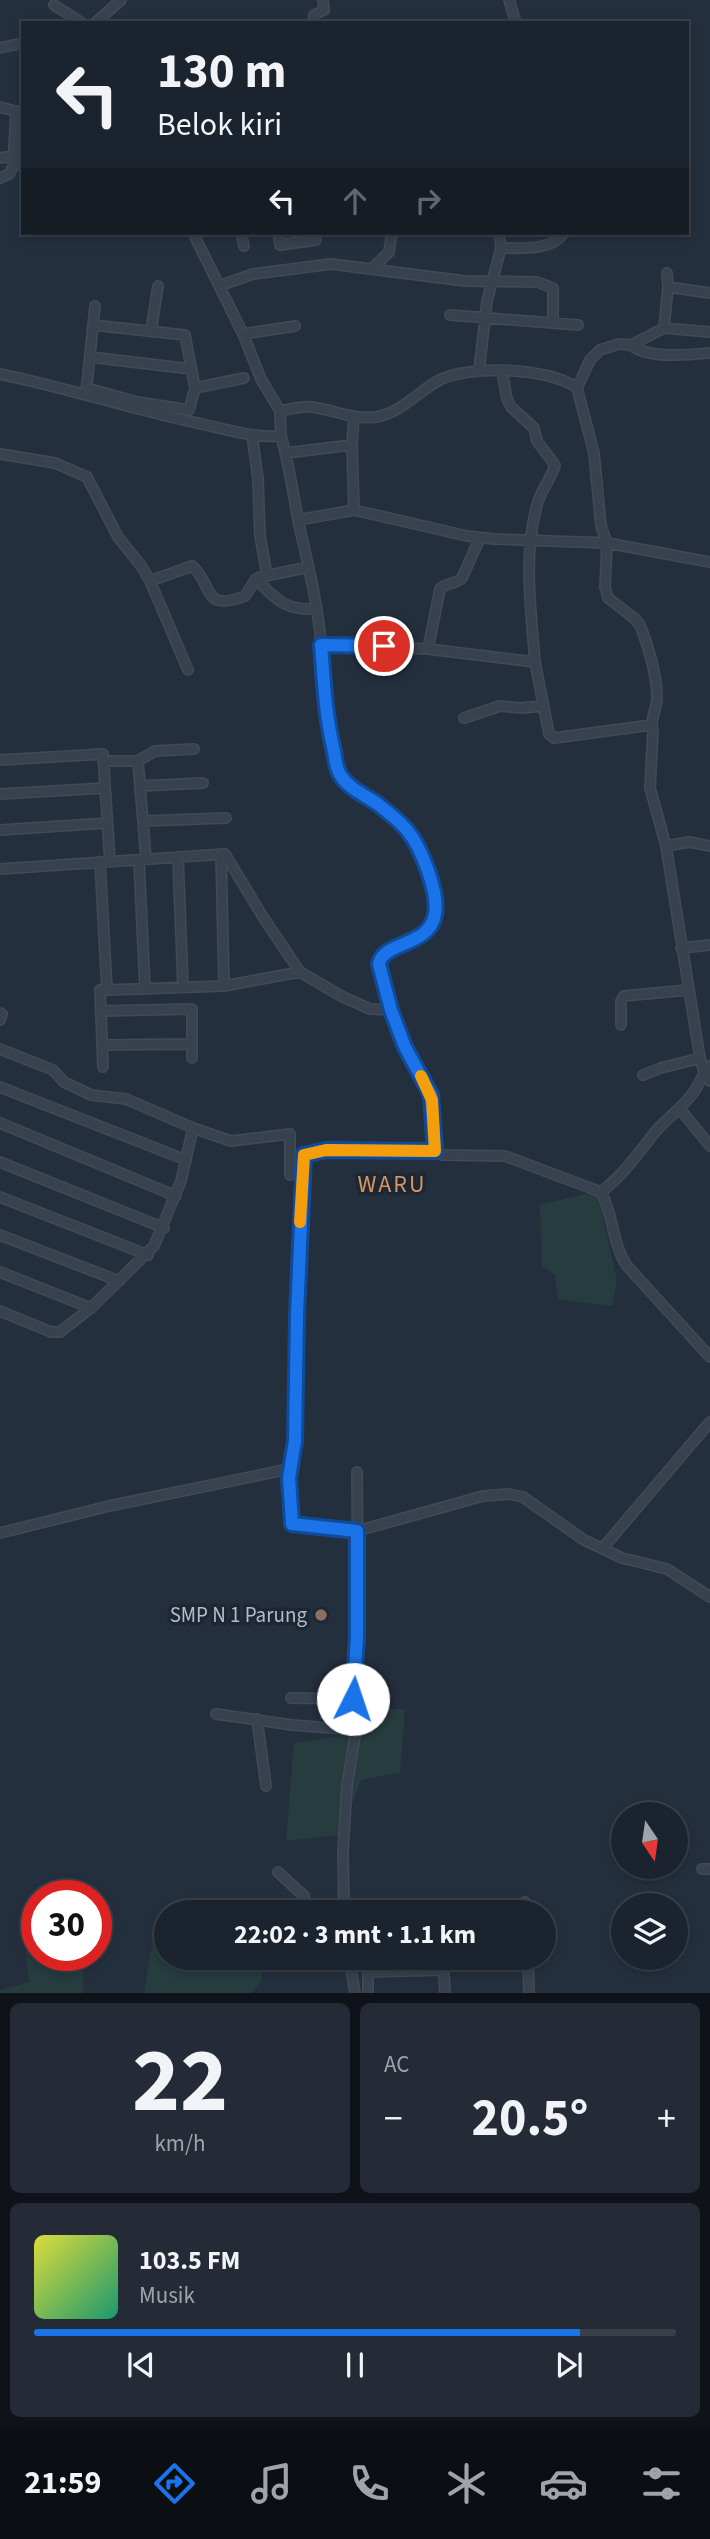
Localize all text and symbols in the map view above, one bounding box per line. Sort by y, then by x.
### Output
text: 130 m [157,37,286,107]
icon: left [42,49,133,140]
text: Belok kiri [157,102,282,148]
icon: left [263,182,301,220]
icon: ahead [336,182,374,220]
icon: right [409,182,447,220]
pin [354,616,414,676]
icon: arrive [365,627,403,665]
district label: WARU [357,1167,427,1202]
place label: SMP N 1 Parung [170,1600,307,1630]
marker: SMP N 1 Parung [313,1607,329,1623]
position arrow [316,1662,390,1736]
north arrow [611,1802,688,1880]
map controls [611,1802,688,1970]
speed limit sign: 30 [21,1880,112,1971]
button: layers [611,1893,688,1970]
text: 22:02 · 3 mnt · 1.1 km [234,1916,476,1953]
text: 22 [132,2017,228,2146]
text: AC [384,2048,409,2081]
text: 20.5° [472,2082,588,2156]
text: − [384,2092,403,2146]
text: + [657,2092,676,2146]
text: km/h [154,2127,206,2160]
text: 103.5 FM [139,2242,240,2279]
text: Musik [139,2279,195,2312]
icon: previous [122,2346,160,2384]
icon: pause [336,2346,374,2384]
icon: next [550,2346,588,2384]
icon: directions [150,2459,199,2508]
icon: music [247,2459,296,2508]
icon: phone [345,2459,394,2508]
icon: climate [442,2459,491,2508]
icon: car [539,2459,588,2508]
icon: filters [637,2459,686,2508]
text: 21:59 [24,2460,101,2506]

